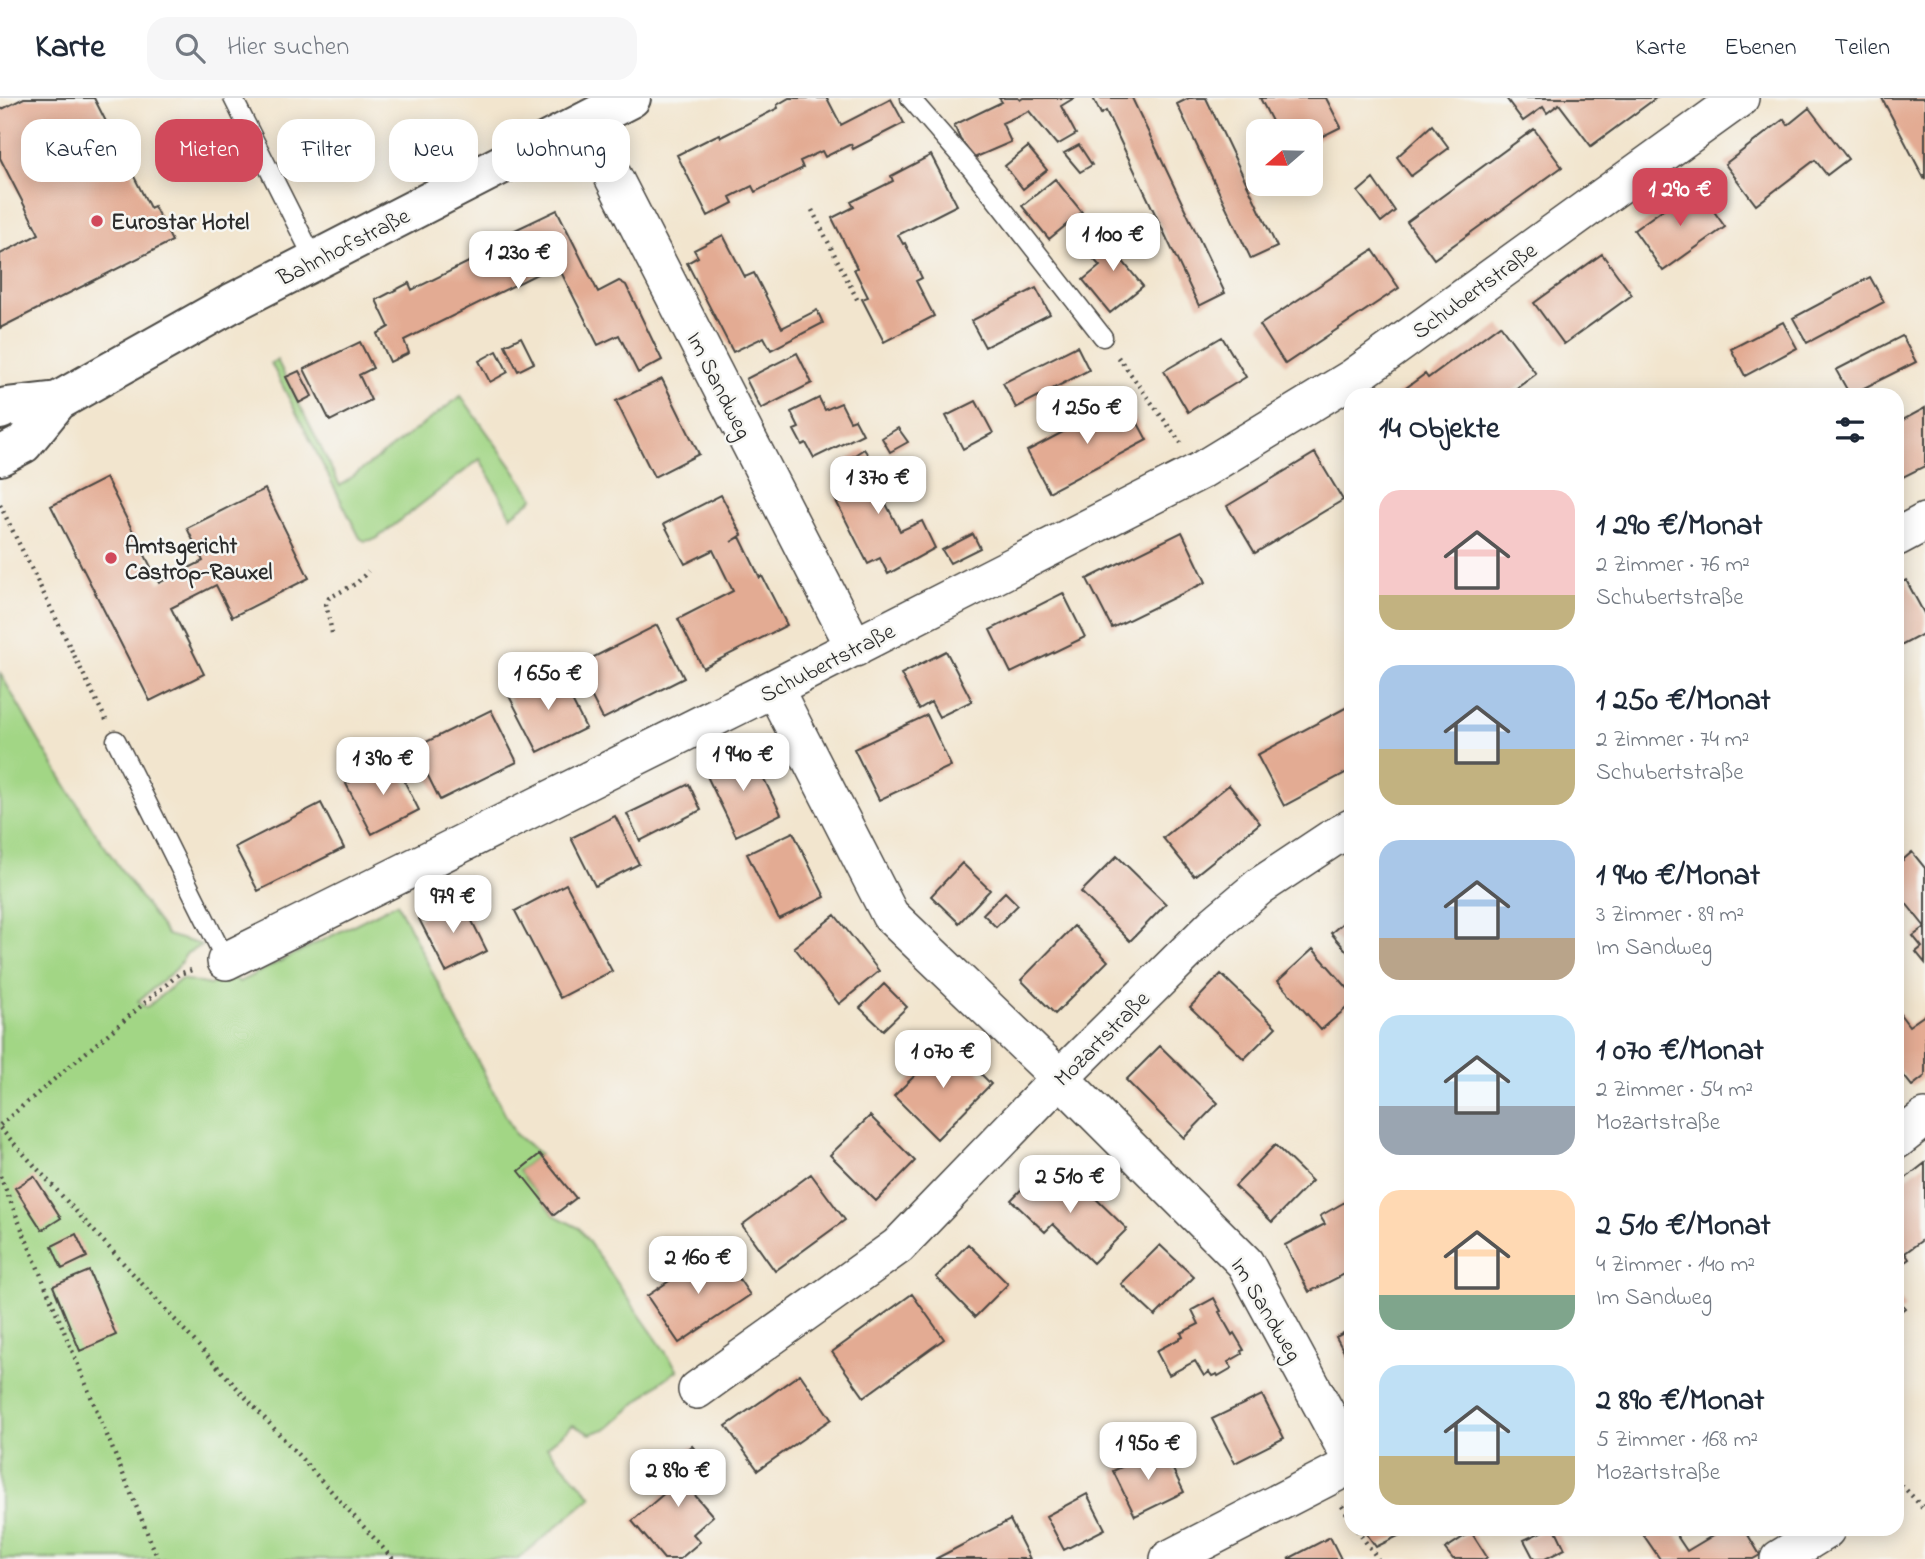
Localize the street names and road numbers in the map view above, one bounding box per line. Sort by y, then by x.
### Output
street label: Bahnhofstraße [271,200,417,296]
street label: Schubertstraße [1406,235,1545,349]
street label: Im Sandweg [676,327,759,446]
street label: Schubertstraße [755,616,902,712]
street label: Mozartstraße [1047,984,1159,1095]
street label: Im Sandweg [1220,1252,1309,1369]

